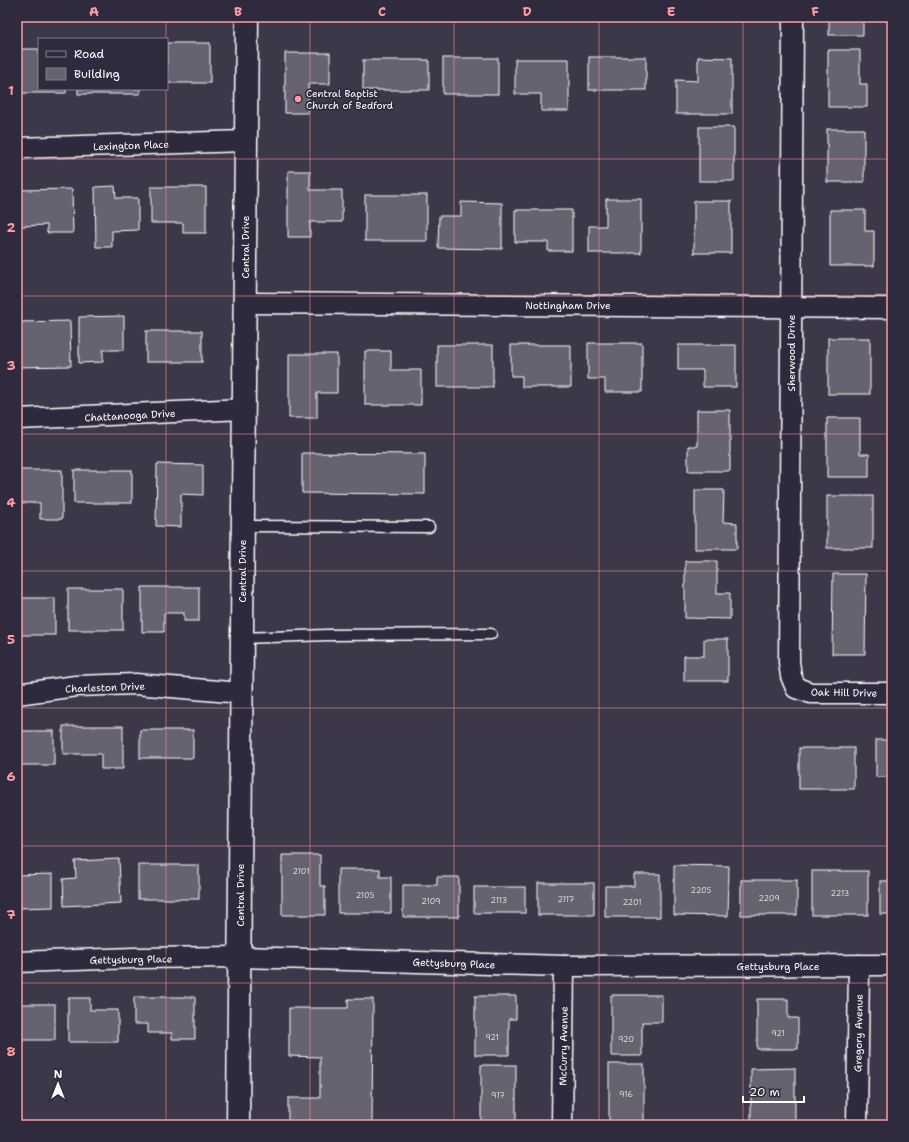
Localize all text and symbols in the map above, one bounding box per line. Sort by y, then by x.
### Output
text: A [89,3,99,20]
text: B [234,3,242,20]
text: C [378,3,386,20]
text: D [522,3,532,20]
text: E [667,3,676,20]
text: F [811,3,819,20]
legend [38,38,168,90]
text: Road [74,46,105,62]
text: Building [74,66,120,82]
text: 1 [8,82,14,99]
place label: Central Baptist Church of Bedford [306,87,394,112]
marker: Central Baptist Church of Bedford [293,94,303,104]
street label: Lexington Place [93,138,170,153]
street label: Central Drive [239,215,252,279]
text: 2 [6,219,16,236]
street label: Nottingham Drive [525,299,611,312]
street label: Sherwood Drive [785,314,798,391]
text: 3 [6,357,16,374]
street label: Chattanooga Drive [84,407,176,424]
text: 4 [6,494,16,511]
street label: Central Drive [236,539,249,603]
text: 5 [7,631,15,648]
street label: Charleston Drive [65,680,146,695]
street label: Oak Hill Drive [811,685,878,700]
text: 6 [6,768,16,785]
street label: Central Drive [234,863,247,927]
house number: 2101 [292,866,310,877]
house number: 2205 [691,885,712,896]
house number: 2213 [831,888,849,899]
house number: 2105 [356,890,374,901]
house number: 2209 [758,893,780,904]
house number: 2117 [558,894,575,905]
house number: 2113 [491,895,507,906]
house number: 2109 [421,896,441,907]
house number: 2201 [622,897,642,908]
text: 7 [6,906,16,923]
street label: Gettysburg Place [90,952,173,967]
street label: Gettysburg Place [412,956,496,971]
street label: Gettysburg Place [737,960,820,973]
street label: Gregory Avenue [851,993,866,1072]
street label: McCurry Avenue [556,1006,571,1086]
house number: 921 [771,1028,785,1039]
house number: 921 [485,1032,499,1043]
house number: 920 [618,1034,634,1045]
text: 8 [6,1043,16,1060]
north arrow [38,1064,78,1104]
text: N [54,1067,63,1082]
scale bar [743,1078,804,1104]
text: 20 m [749,1084,780,1100]
house number: 916 [619,1089,633,1100]
house number: 917 [491,1090,505,1101]

